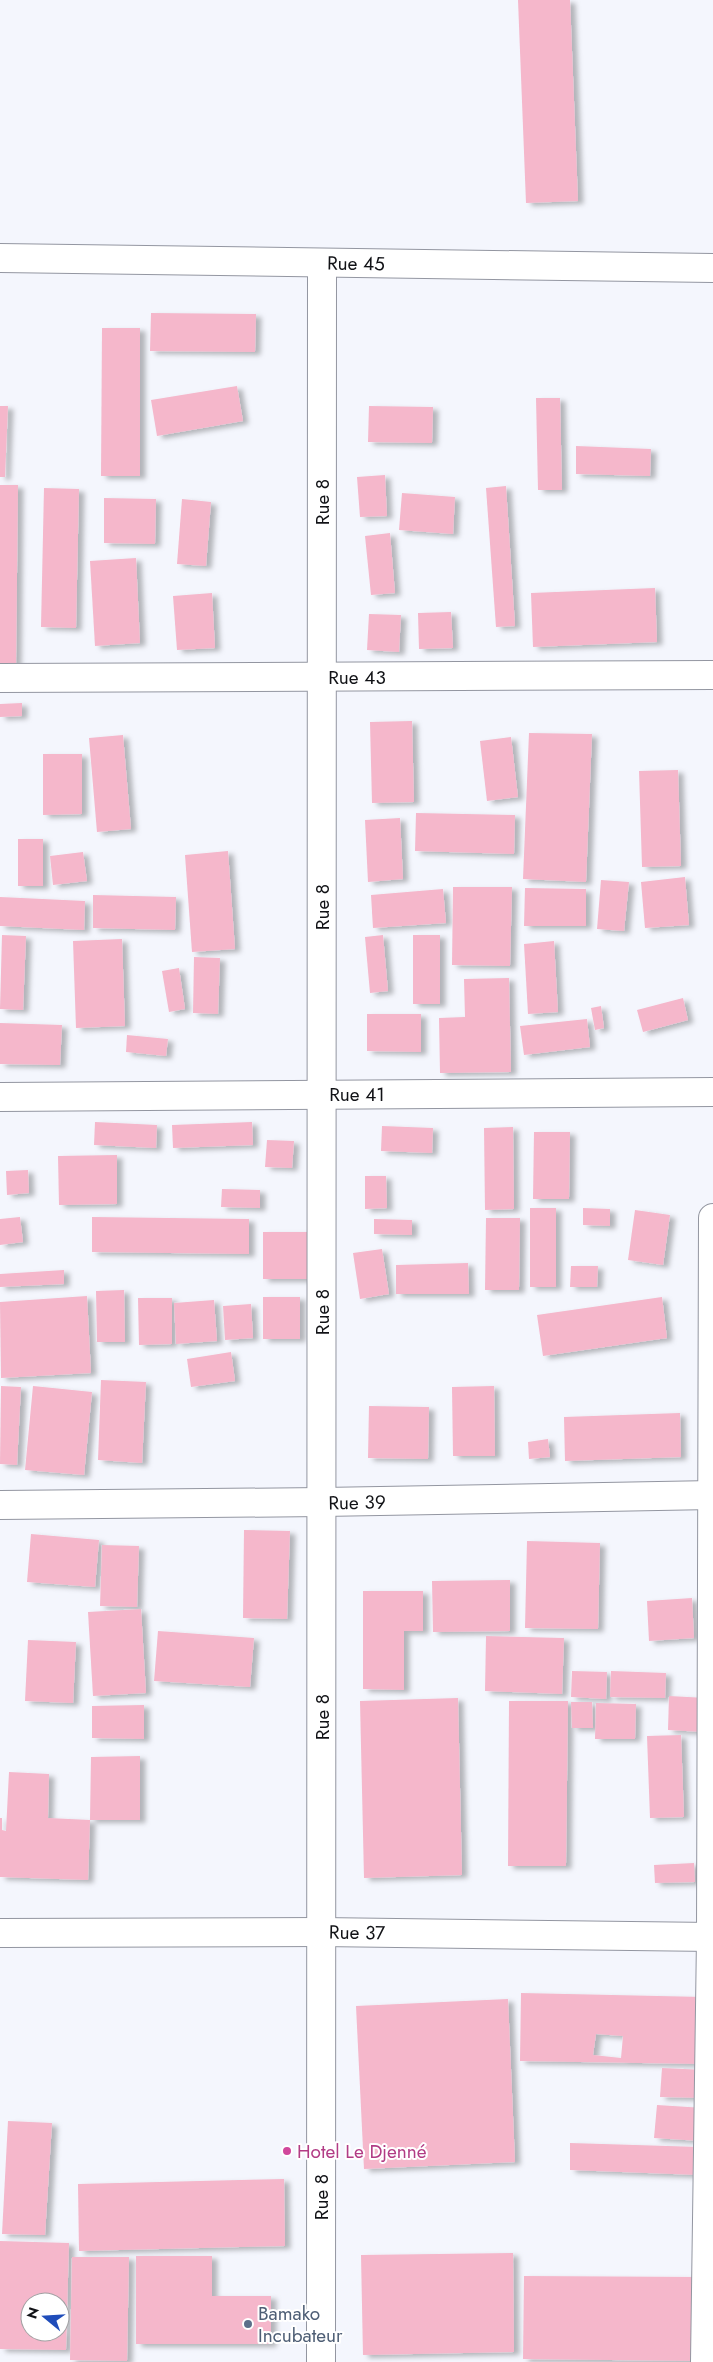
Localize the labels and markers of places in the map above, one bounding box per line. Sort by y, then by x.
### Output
place label: Hotel Le Djenné [297,2138,427,2165]
marker: Hotel Le Djenné [281,2145,293,2157]
place label: Bamako Incubateur [258,2300,343,2349]
marker: Bamako Incubateur [242,2318,254,2330]

